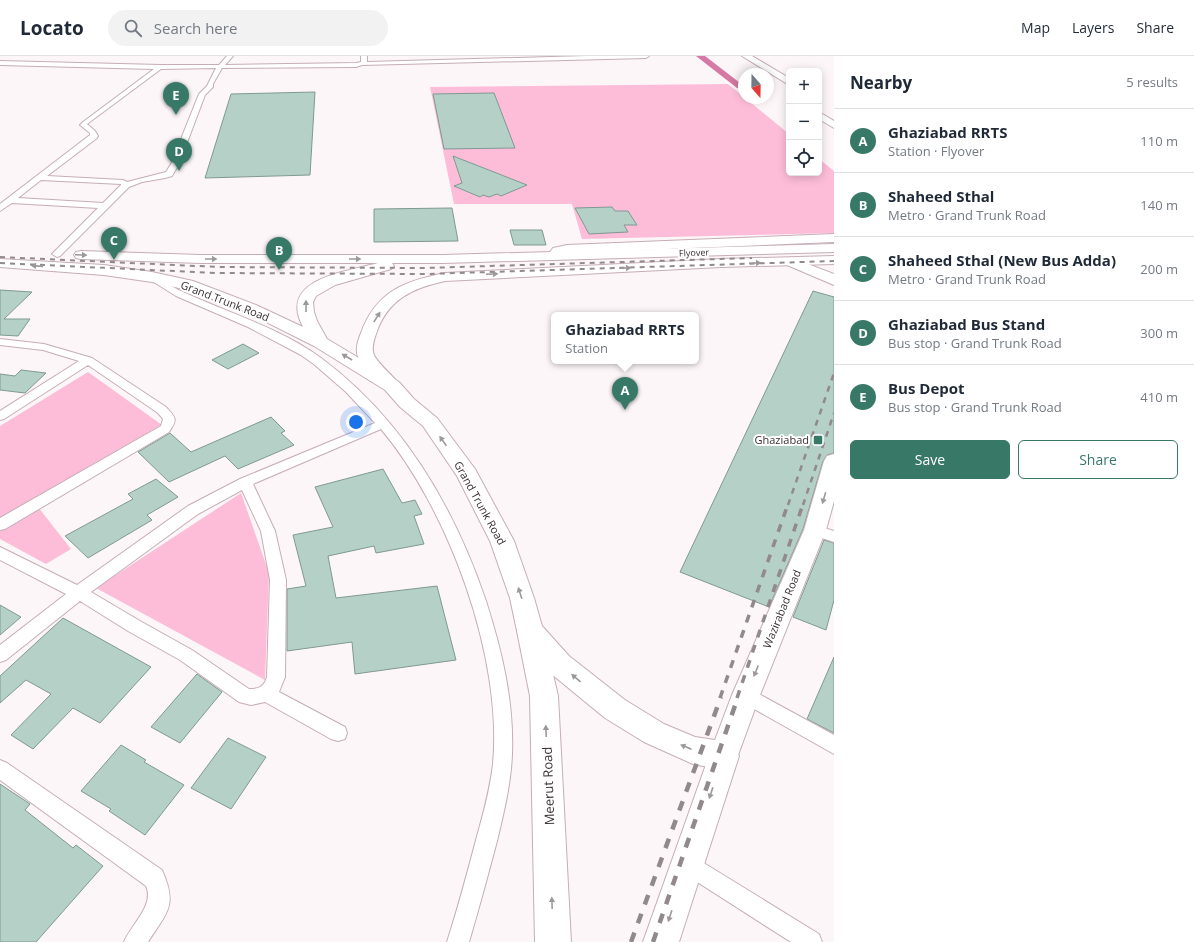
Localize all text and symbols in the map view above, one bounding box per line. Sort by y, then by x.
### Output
search box [108,10,388,46]
text: Locato [20,15,84,41]
icon: search [122,17,144,39]
text: Search here [154,18,237,38]
text: Map [1021,18,1050,37]
text: Layers [1072,18,1114,37]
text: Share [1136,18,1174,37]
north arrow [738,68,774,104]
map controls [786,68,822,176]
button: + [786,68,822,104]
text: Nearby [850,71,912,94]
text: 5 results [1126,73,1178,91]
pin: E [163,82,189,115]
button: − [786,104,822,140]
text: Ghaziabad RRTS [888,122,1007,142]
text: A [859,132,867,150]
text: 110 m [1140,132,1178,150]
pin: D [166,138,192,171]
button: locate [786,140,822,176]
text: Station · Flyover [888,142,984,160]
text: Shaheed Sthal [888,186,994,206]
text: B [859,196,867,214]
text: 140 m [1140,196,1178,214]
text: Metro · Grand Trunk Road [888,206,1046,224]
pin: C [101,227,127,260]
pin: B [266,237,292,270]
street label: Flyover [679,245,710,260]
text: Shaheed Sthal (New Bus Adda) [888,250,1116,270]
one-way arrow [75,252,88,258]
one-way arrow [205,256,218,262]
one-way arrow [349,256,362,262]
one-way arrow [749,259,761,266]
text: C [859,260,867,278]
text: 200 m [1140,260,1178,278]
one-way arrow [31,263,43,270]
one-way arrow [619,265,632,271]
text: Metro · Grand Trunk Road [888,270,1046,288]
one-way arrow [486,271,498,278]
street label: Grand Trunk Road [179,277,272,324]
one-way arrow [303,299,309,312]
one-way arrow [373,311,380,323]
popup [551,312,699,364]
text: Ghaziabad Bus Stand [888,314,1045,334]
text: Ghaziabad RRTS [565,319,685,339]
text: D [858,324,868,342]
text: 300 m [1140,324,1178,342]
text: Bus stop · Grand Trunk Road [888,334,1062,352]
text: Station [565,339,608,357]
one-way arrow [341,354,353,361]
pin: A [612,377,638,410]
text: Bus Depot [888,378,965,398]
text: E [859,388,867,406]
text: 410 m [1140,388,1178,406]
text: Bus stop · Grand Trunk Road [888,398,1062,416]
your location [346,412,366,432]
place label: Ghaziabad [755,432,809,447]
marker: Ghaziabad [812,434,824,446]
one-way arrow [439,435,447,446]
button: Save [850,440,1010,479]
button: Share [1018,440,1178,479]
street label: Grand Trunk Road [451,458,510,547]
one-way arrow [820,492,826,505]
street label: Wazirabad Road [759,567,804,650]
one-way arrow [517,587,523,599]
one-way arrow [753,666,759,677]
one-way arrow [571,674,582,683]
one-way arrow [542,725,549,737]
one-way arrow [681,744,692,750]
street label: Meerut Road [538,746,558,826]
one-way arrow [708,787,714,799]
one-way arrow [549,896,555,909]
one-way arrow [666,910,672,922]

